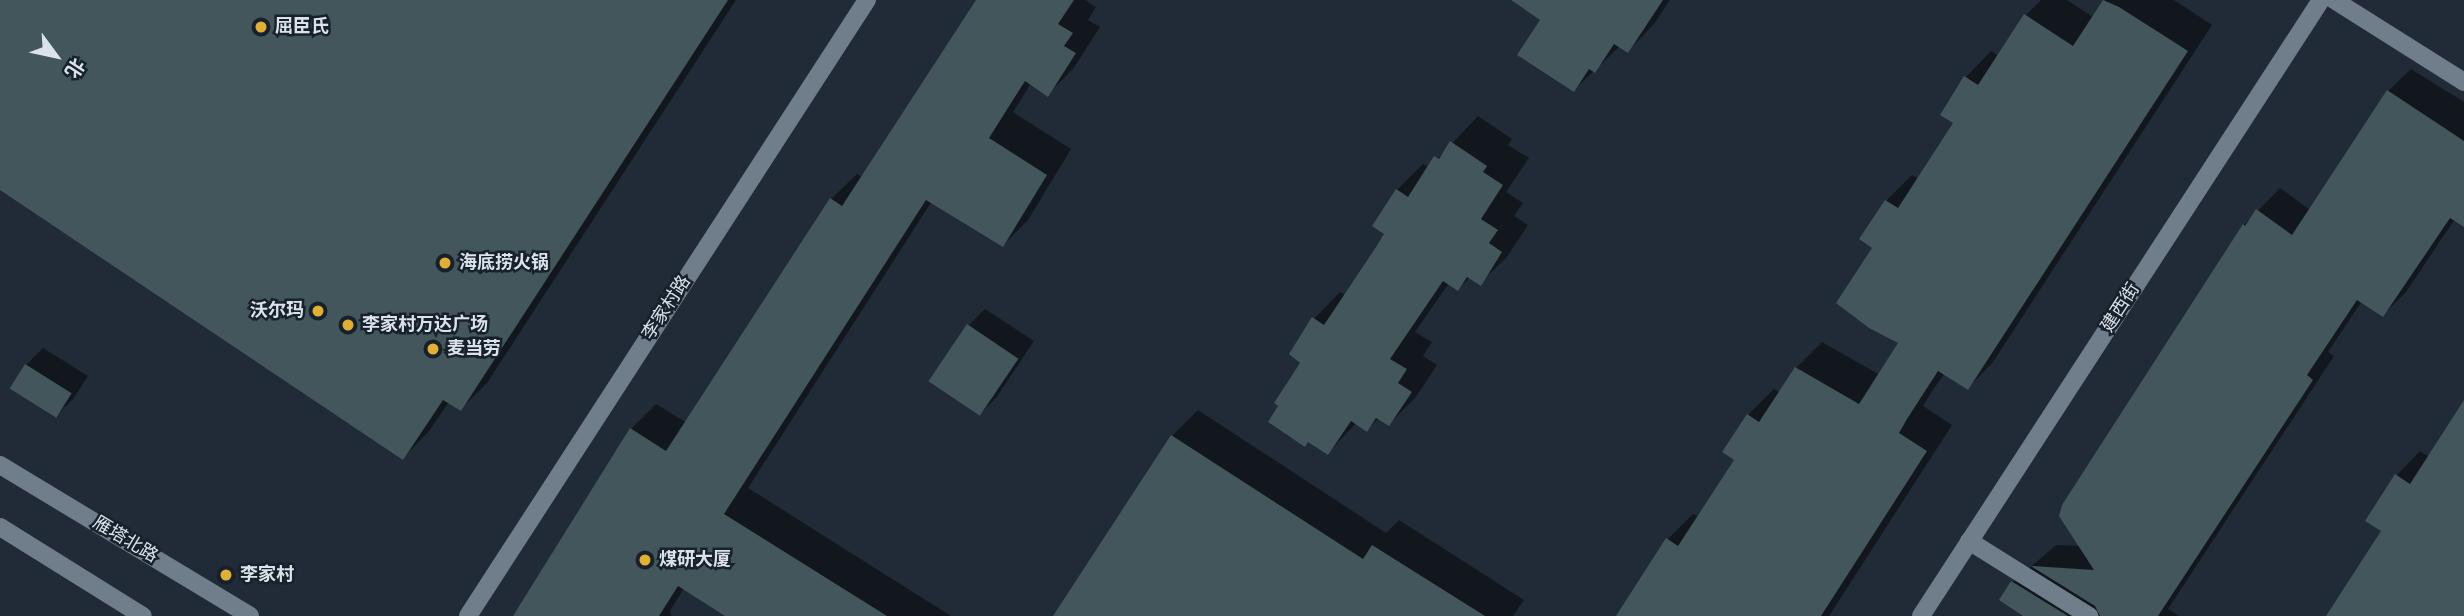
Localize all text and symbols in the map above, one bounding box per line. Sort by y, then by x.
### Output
place label: 屈臣氏 [275,16,329,38]
marker: 屈臣氏 [253,19,269,35]
north arrow [21,21,91,91]
text: 北 [58,52,91,83]
place label: 海底捞火锅 [459,252,549,274]
marker: 海底捞火锅 [437,255,453,271]
street label: 李家村路 [638,272,696,344]
street label: 建西街 [2097,279,2145,337]
place label: 沃尔玛 [250,300,304,322]
marker: 沃尔玛 [310,303,326,319]
place label: 李家村万达广场 [362,314,488,336]
marker: 李家村万达广场 [340,317,356,333]
place label: 麦当劳 [447,338,501,360]
marker: 麦当劳 [425,341,441,357]
street label: 雁塔北路 [89,512,161,568]
place label: 煤研大厦 [659,549,731,571]
marker: 煤研大厦 [637,552,653,568]
place label: 李家村 [240,564,294,586]
marker: 李家村 [218,567,234,583]

